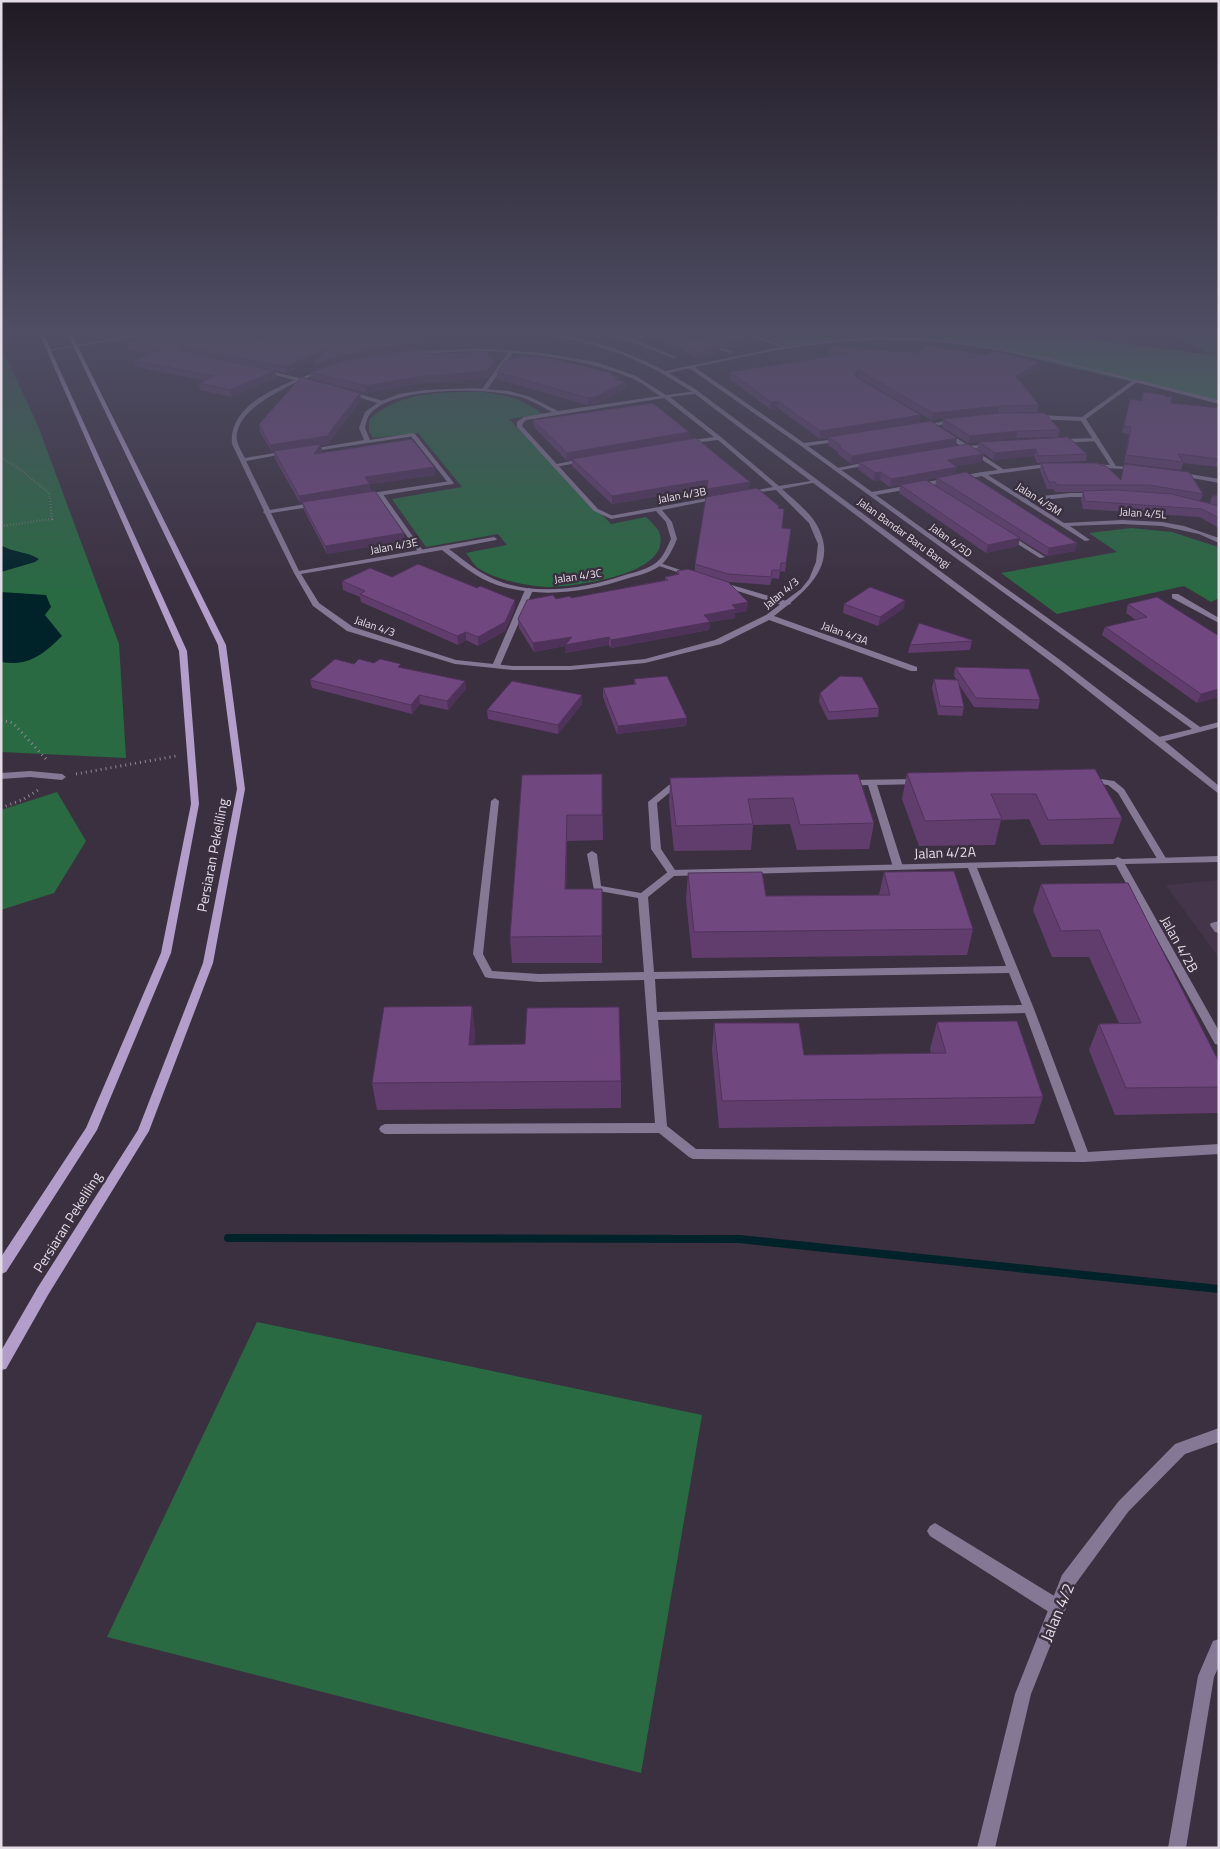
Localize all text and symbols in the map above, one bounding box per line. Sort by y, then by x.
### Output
street label: Jalan 4/5M [1013,479,1065,519]
street label: Jalan 4/3B [657,483,708,507]
street label: Jalan Bandar Baru Bangi [854,494,954,572]
street label: Jalan 4/5L [1119,503,1168,523]
street label: Jalan 4/5D [926,519,976,561]
street label: Jalan 4/3E [369,534,419,558]
street label: Jalan 4/3C [553,565,603,587]
street label: Jalan 4/3 [760,573,802,613]
street label: Jalan 4/3 [353,612,397,640]
street label: Jalan 4/3A [819,617,871,649]
street label: Persiaran Pekeliling [191,796,233,914]
street label: Jalan 4/2A [914,840,977,864]
street label: Jalan 4/2B [1156,912,1204,976]
street label: Persiaran Pekeliling [28,1167,106,1277]
street label: Jalan 4/2 [1034,1579,1080,1645]

